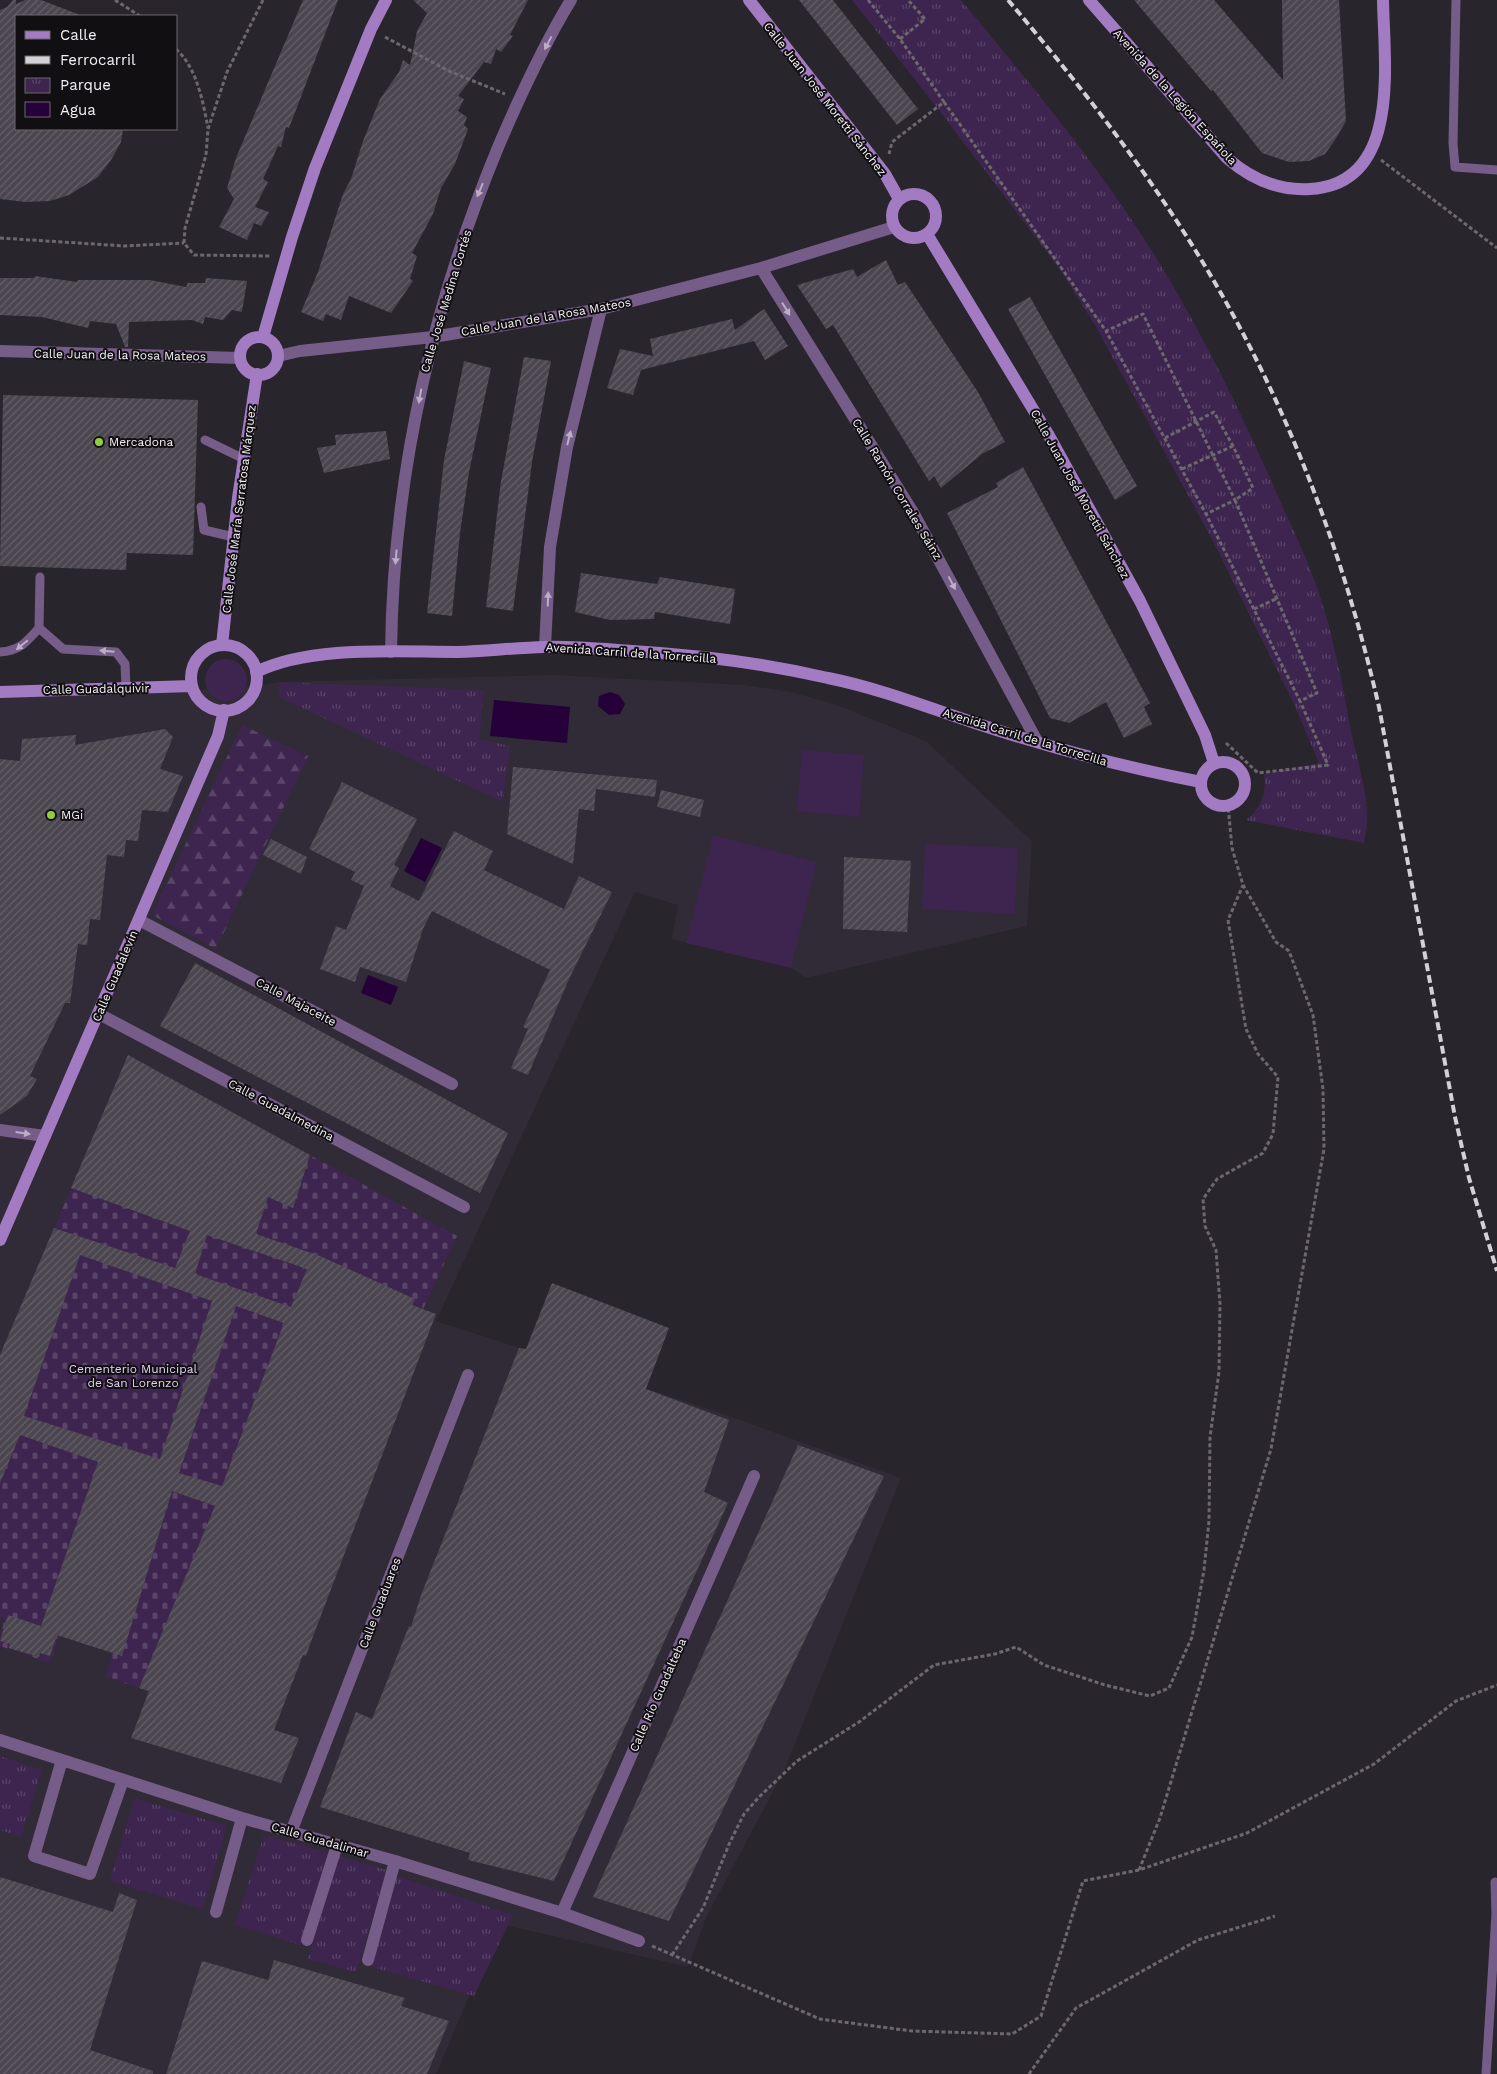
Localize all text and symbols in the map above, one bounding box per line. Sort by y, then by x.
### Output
legend [15,15,178,130]
street label: Calle Juan José Moretti Sánchez [761,19,889,179]
text: Calle [60,26,97,44]
street label: Avenida de la Legión Española [1110,26,1240,168]
one-way arrow [544,36,553,50]
text: Ferrocarril [60,51,136,69]
text: Parque [60,76,111,94]
text: Agua [60,101,96,119]
one-way arrow [476,183,484,197]
street label: Calle José Medina Cortés [418,228,474,374]
street label: Calle Juan de la Rosa Mateos [460,295,632,339]
one-way arrow [782,303,791,316]
street label: Calle Juan de la Rosa Mateos [34,346,206,364]
one-way arrow [415,389,423,405]
street label: Calle José María Serratosa Márquez [219,404,259,614]
street label: Calle Juan José Moretti Sánchez [1028,407,1132,581]
street label: Calle Ramón Corrales Sáinz [849,416,945,562]
one-way arrow [565,430,573,445]
place label: Mercadona [109,435,173,449]
marker: Mercadona [93,436,105,448]
one-way arrow [392,549,400,565]
one-way arrow [948,576,956,590]
one-way arrow [545,590,553,606]
one-way arrow [16,639,29,650]
street label: Avenida Carril de la Torrecilla [545,640,717,666]
one-way arrow [98,647,114,655]
street label: Calle Guadalquivir [43,681,150,697]
street label: Avenida Carril de la Torrecilla [941,705,1109,769]
place label: MGi [61,808,83,822]
marker: MGi [45,809,57,821]
street label: Calle Guadalevín [89,928,141,1024]
street label: Calle Majaceite [253,975,339,1029]
street label: Calle Guadalmedina [226,1076,336,1144]
one-way arrow [15,1129,31,1137]
park label: Cementerio Municipal de San Lorenzo [69,1362,197,1390]
street label: Calle Guaduares [356,1556,404,1650]
street label: Calle Río Guadalteba [627,1636,689,1754]
street label: Calle Guadalimar [270,1819,370,1861]

